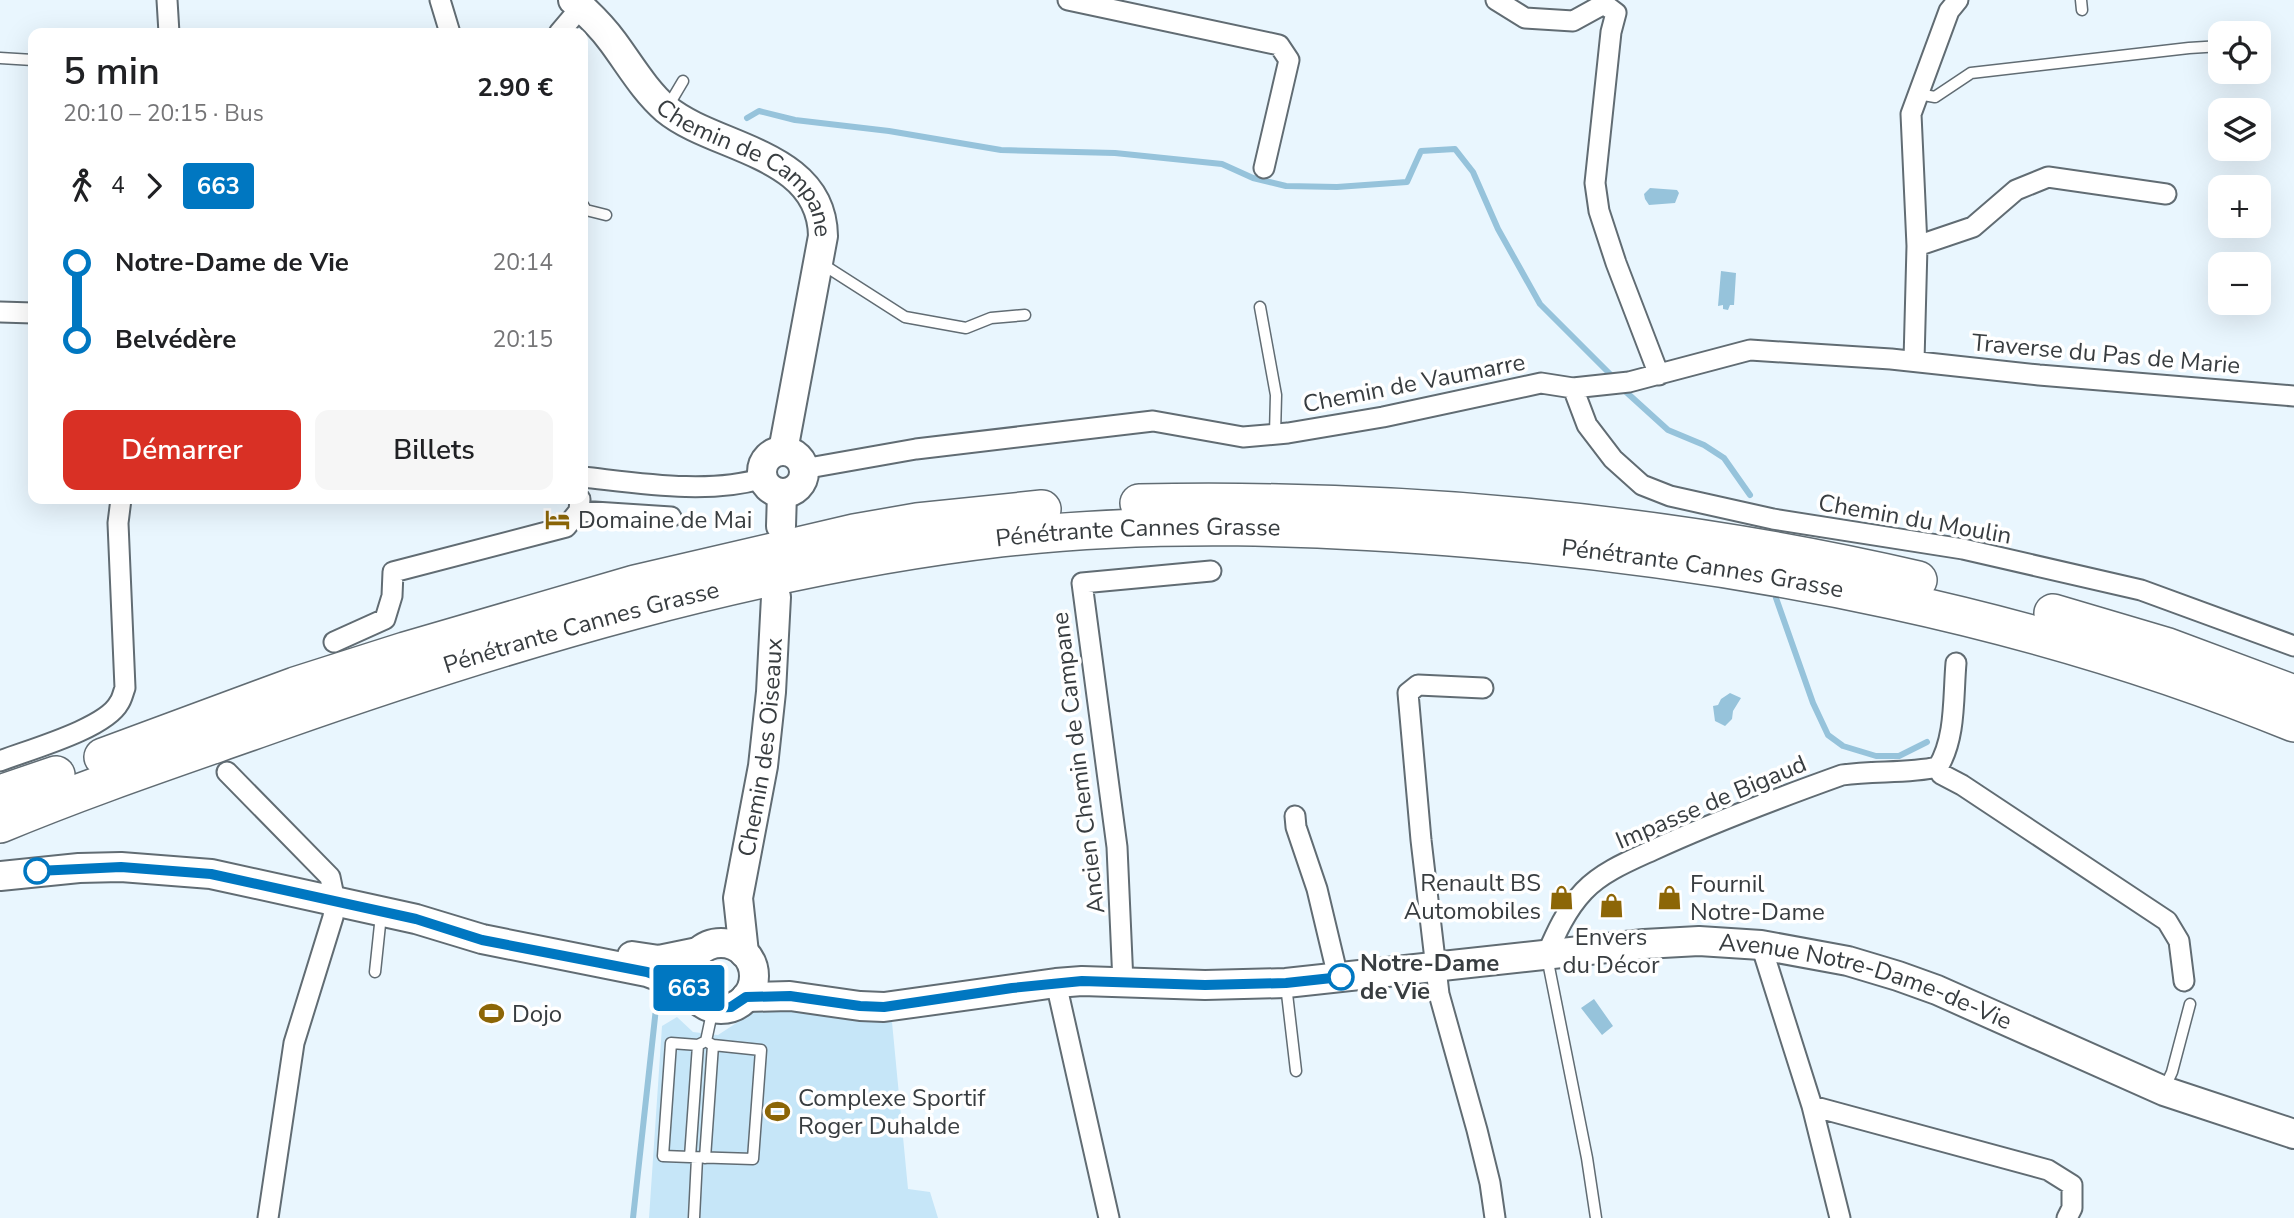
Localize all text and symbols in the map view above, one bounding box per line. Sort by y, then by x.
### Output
map controls [2208,21,2271,315]
button: locate [2208,21,2271,84]
text: 5 min [63,46,160,97]
text: 2.90 € [477,70,553,105]
street label: Chemin de Campane [649,91,839,238]
text: 20:10 – 20:15 · Bus [63,98,264,129]
button: layers [2208,98,2271,161]
icon: walk [63,167,101,205]
icon: forward [135,167,173,205]
text: 4 [111,170,125,201]
text: 663 [197,170,240,202]
button: + [2208,175,2271,238]
text: Notre-Dame de Vie [115,245,349,280]
text: 20:14 [493,247,553,278]
button: − [2208,252,2271,315]
text: Belvédère [115,322,236,357]
text: 20:15 [493,324,553,355]
street label: Traverse du Pas de Marie [1970,326,2242,382]
street label: Chemin de Vaumarre [1300,346,1528,420]
button: Démarrer [63,410,301,490]
button: Billets [315,410,553,490]
street label: Chemin du Moulin [1816,486,2014,552]
place label: Domaine de Mai [578,504,752,536]
hotel icon: Domaine de Mai [544,506,572,534]
street label: Pénétrante Cannes Grasse [994,511,1281,554]
street label: Pénétrante Cannes Grasse [1560,531,1846,606]
street label: Pénétrante Cannes Grasse [439,573,722,681]
street label: Ancien Chemin de Campane [1044,610,1112,916]
street label: Chemin des Oiseaux [730,637,790,859]
street label: Impasse de Bigaud [1611,747,1811,857]
unlabelled marker [24,858,50,884]
place label: Renault BS Automobiles [1404,867,1541,927]
place label: Fournil Notre-Dame [1690,868,1825,928]
shop icon: Renault BS Automobiles [1547,883,1575,911]
shop icon: Fournil Notre-Dame [1656,884,1684,912]
shop icon: Envers du Décor [1597,892,1625,920]
place label: Envers du Décor [1562,921,1660,981]
street label: Avenue Notre-Dame-de-Vie [1718,926,2017,1037]
place label: Notre-Dame de Vie [1360,947,1499,1007]
marker: Notre-Dame de Vie [1328,964,1354,990]
line badge: 663 [649,965,729,1011]
text: 663 [667,972,711,1004]
place label: Dojo [512,998,562,1030]
sports icon: Dojo [478,1000,506,1028]
place label: Complexe Sportif Roger Duhalde [798,1082,986,1142]
sports icon: Complexe Sportif Roger Duhalde [764,1098,792,1126]

